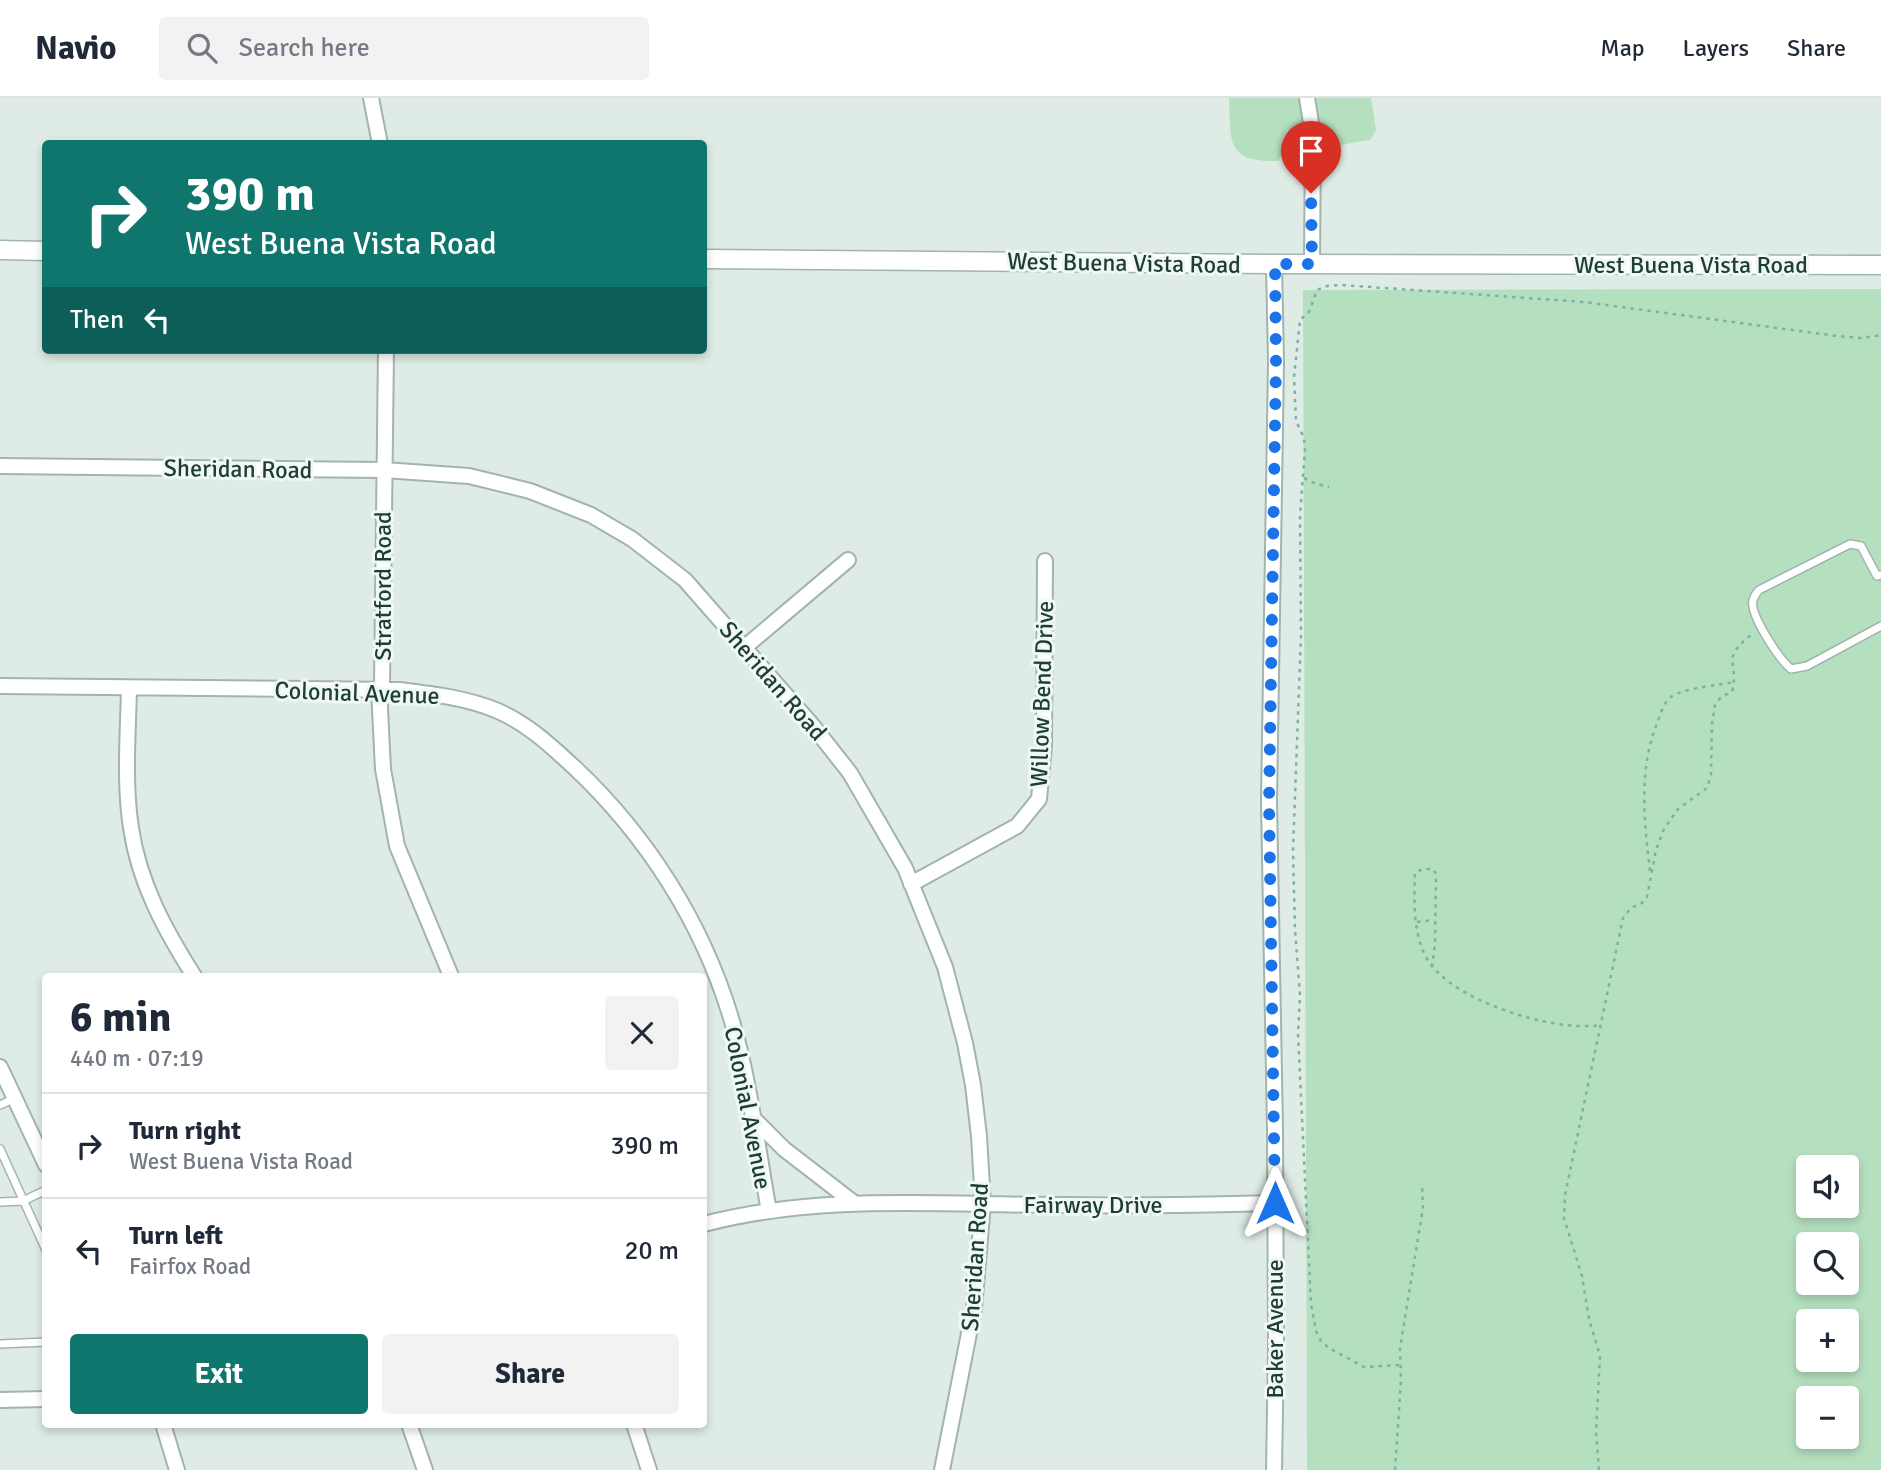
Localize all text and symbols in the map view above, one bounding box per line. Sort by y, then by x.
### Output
search box [159,17,649,80]
text: Navio [35,28,117,69]
icon: search [183,29,221,67]
text: Search here [239,32,370,64]
text: Map [1600,33,1645,63]
text: Layers [1683,33,1749,63]
text: Share [1787,33,1846,63]
pin [1281,121,1341,193]
icon: arrive [1292,132,1330,170]
text: 390 m [185,164,315,224]
icon: right [70,168,161,259]
text: West Buena Vista Road [185,224,497,263]
street label: West Buena Vista Road [1007,246,1241,280]
street label: West Buena Vista Road [1574,250,1808,280]
icon: left [138,301,176,339]
text: Then [70,304,124,336]
street label: Sheridan Road [163,453,313,485]
street label: Stratford Road [368,511,398,661]
street label: Willow Bend Drive [1024,600,1060,788]
street label: Sheridan Road [713,615,833,747]
street label: Colonial Avenue [274,675,440,711]
text: 6 min [70,992,171,1043]
button: close [605,996,679,1070]
street label: Colonial Avenue [718,1024,778,1192]
text: 440 m · 07:19 [70,1044,204,1073]
text: Turn right [129,1115,241,1147]
icon: right [70,1127,108,1165]
text: 390 m [610,1130,679,1162]
text: West Buena Vista Road [129,1147,353,1176]
map controls [1796,1155,1859,1449]
button: sound [1796,1155,1859,1218]
position arrow [1238,1166,1312,1240]
street label: Sheridan Road [955,1182,995,1332]
street label: Fairway Drive [1024,1190,1162,1220]
text: Turn left [129,1220,223,1252]
icon: left [70,1232,108,1270]
button: search [1796,1232,1859,1295]
text: 20 m [624,1235,679,1267]
text: Fairfox Road [129,1252,251,1281]
street label: Baker Avenue [1260,1259,1290,1399]
button: + [1796,1309,1859,1372]
button: Exit [70,1334,368,1414]
button: Share [382,1334,679,1414]
button: − [1796,1386,1859,1449]

